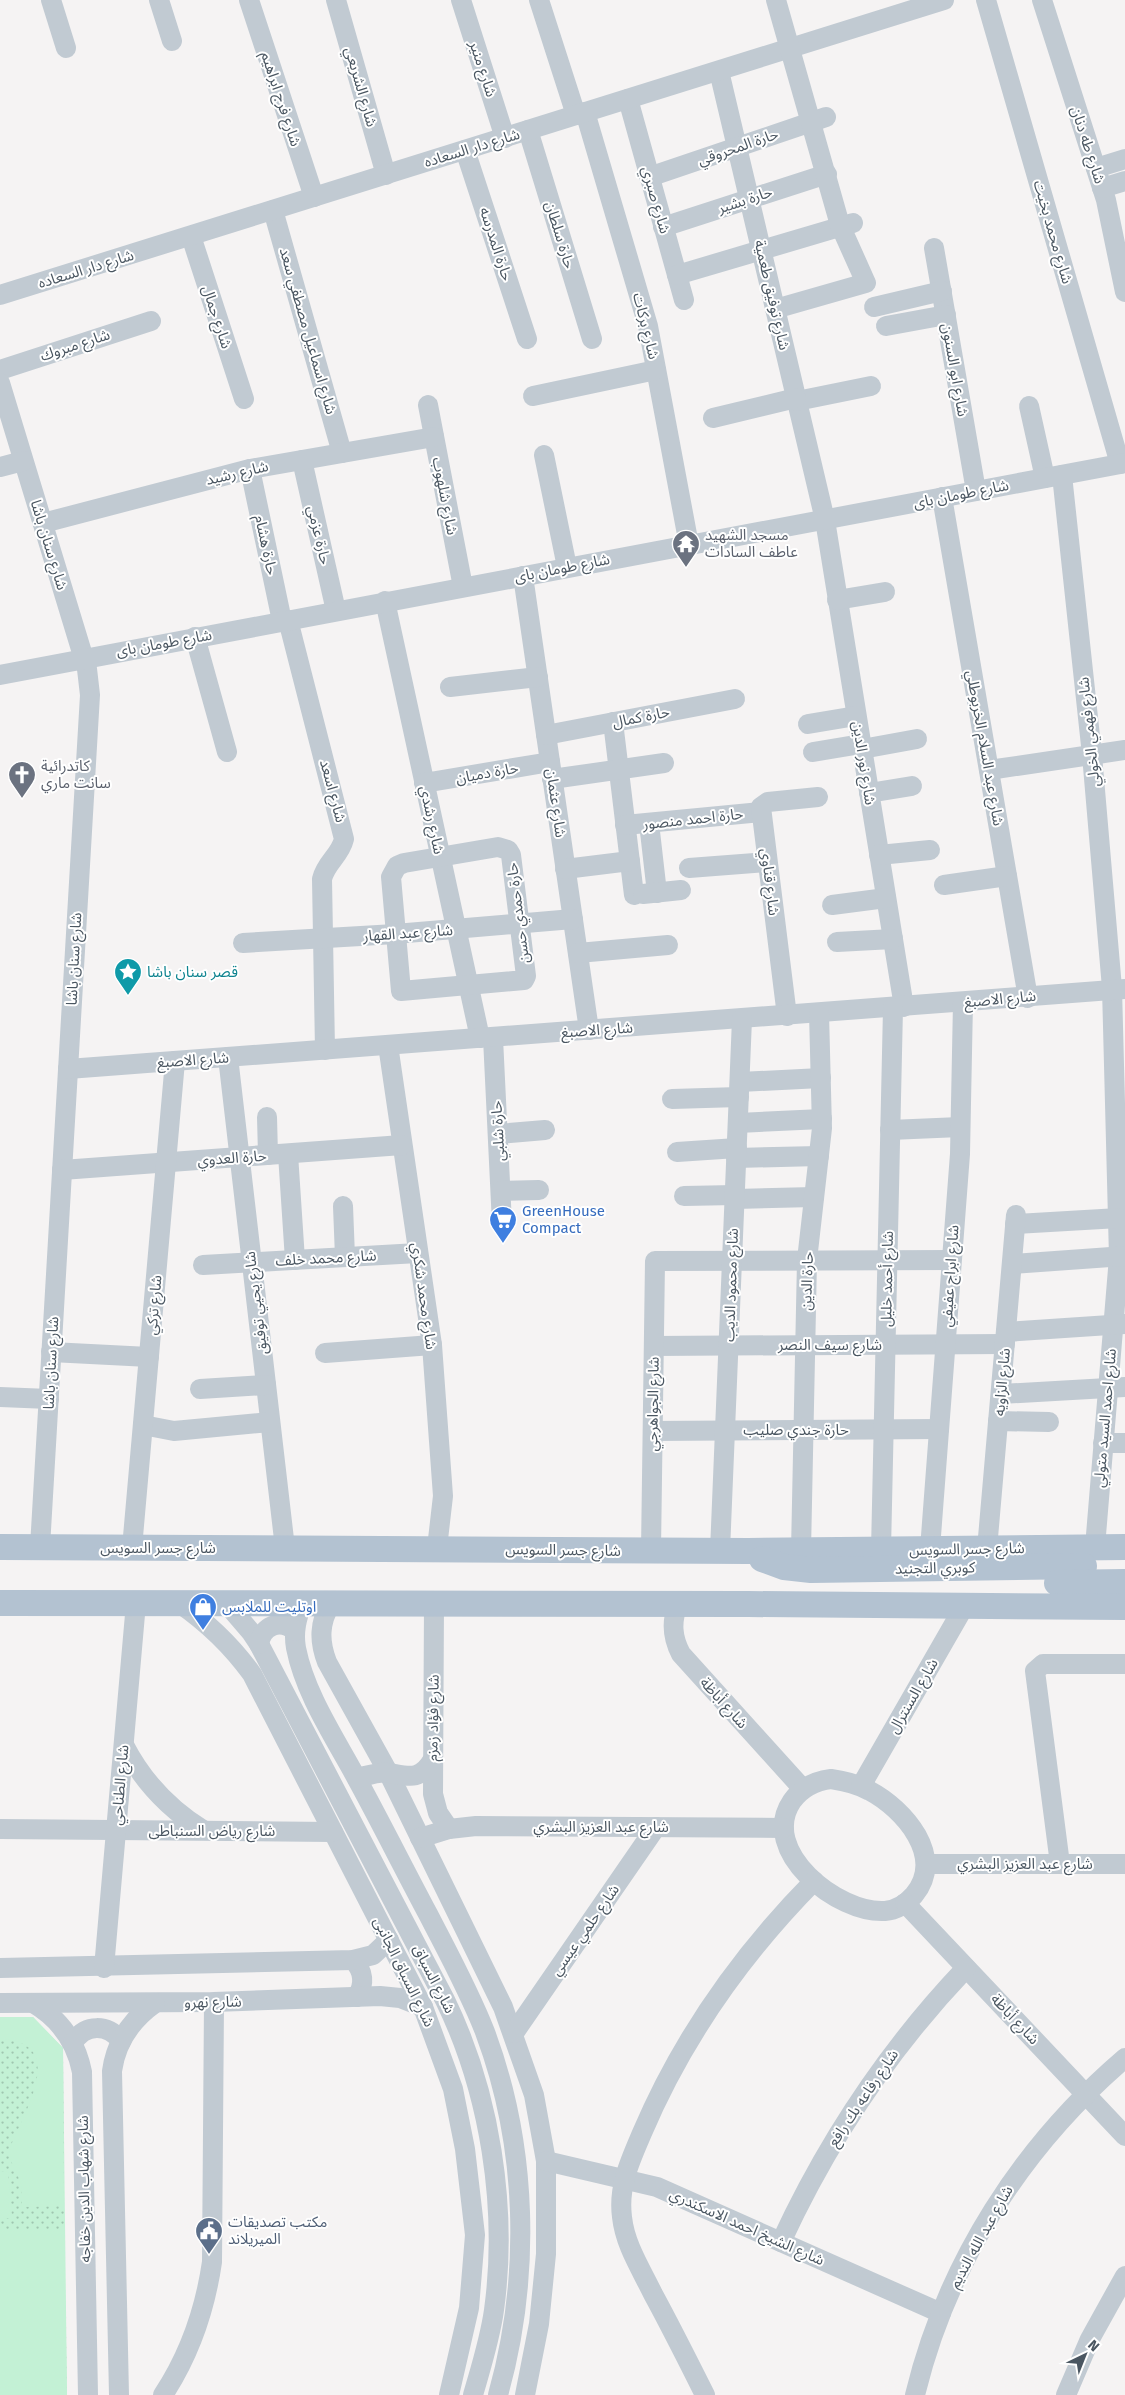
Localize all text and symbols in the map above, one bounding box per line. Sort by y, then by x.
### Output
street label: شارع منير [462,38,501,100]
street label: شارع الشريعي [338,45,381,130]
street label: شارع فرج ابراهيم [254,49,305,150]
street label: شارع طه دنان [1064,104,1109,187]
street label: شارع دار السعاده [422,125,523,174]
street label: حارة المحروقي [695,125,782,172]
street label: شارع صبري [635,164,674,237]
street label: شارع محمد بخيت [1027,178,1076,287]
street label: حارة بشير [714,183,775,218]
street label: حارة سلطان [541,199,579,271]
street label: حارة المدرسه [476,205,516,283]
street label: شارع توفيق طعمية [748,238,793,353]
street label: شارع دار السعاده [36,246,137,295]
street label: شارع اسماعيل مصطفي سعد [273,246,340,417]
street label: شارع جمال [195,283,236,352]
street label: شارع بركات [626,291,663,362]
street label: شارع ابو السنون [935,322,972,419]
street label: شارع مبروك [38,325,113,368]
street label: شارع شلهوب [426,455,461,537]
street label: شارع رشيد [204,457,271,492]
street label: شارع طومان باى [912,476,1011,515]
street label: شارع سنان باشا [24,498,71,593]
street label: حارة عزمي [301,504,335,567]
street label: حارة هشام [249,513,281,577]
place label: مسجد الشهيد عاطف السادات [705,526,798,561]
temple icon: مسجد الشهيد عاطف السادات [671,529,701,568]
street label: شارع طومان باى [513,550,612,589]
street label: شارع طومان باى [115,626,214,663]
street label: شارع عبد السلام الخربوطلي [959,669,1008,828]
street label: شارع فهمي الخولي [1074,676,1107,788]
street label: حارة كمال [611,703,671,731]
street label: شارع نور الدين [846,720,880,807]
place label: كاتدرائية سانت ماري [41,757,111,794]
street label: شارع اسعد [313,758,350,825]
street label: حارة دميان [454,759,520,787]
church icon: كاتدرائية سانت ماري [7,760,37,799]
street label: شارع عثمان [539,767,570,839]
street label: شارع رشدي [413,784,448,857]
street label: حارة احمد منصور [641,805,744,833]
street label: شارع قناوي [754,847,783,917]
street label: حارة حمدي حسن [503,861,536,964]
street label: شارع سنان باشا [63,912,88,1006]
street label: شارع عبد القهار [361,921,454,948]
place icon: قصر سنان باشا [113,957,143,996]
place label: قصر سنان باشا [147,963,238,981]
street label: شارع الاصبغ [963,987,1037,1014]
street label: شارع الاصبغ [560,1018,634,1044]
street label: شارع الاصبغ [156,1048,230,1074]
street label: حارة شلبي [487,1100,511,1162]
street label: حارة العدوي [197,1147,268,1172]
place label: GreenHouse Compact [522,1202,605,1237]
supermarket icon: GreenHouse Compact [488,1205,518,1244]
street label: شارع ابراج عفيفي [937,1224,966,1328]
street label: شارع محمود الديب [720,1228,745,1342]
street label: شارع أحمد خليل [877,1231,900,1327]
street label: شارع محمد شكري [405,1241,440,1351]
street label: شارع محمد خلف [275,1246,377,1273]
street label: شارع يحيي توفيق [241,1250,274,1356]
street label: حارة الدين [797,1251,817,1311]
street label: شارع تركي [142,1274,169,1336]
street label: شارع سنان باشا [40,1316,65,1410]
street label: شارع سيف النصر [777,1336,882,1357]
street label: شارع الزاويه [990,1347,1017,1417]
street label: شارع احمد السيد متولي [1090,1347,1123,1489]
street label: شارع الجواهرجي [643,1356,666,1452]
street label: حارة جندي صليب [743,1421,849,1441]
street label: شارع جسر السويس [100,1539,216,1560]
street label: شارع جسر السويس [909,1539,1025,1562]
street label: شارع جسر السويس [505,1540,621,1563]
street label: كوبري التجنيد [895,1558,976,1580]
shop icon: اوتليت للملابس [188,1592,218,1631]
place label: اوتليت للملابس [222,1598,316,1616]
street label: شارع السنترال [884,1655,944,1738]
street label: شارع فؤاد زمزم [423,1674,446,1762]
street label: شارع أباظة [694,1674,752,1734]
street label: شارع الطناحي [108,1744,135,1826]
street label: شارع عبد العزيز البشري [533,1818,669,1839]
street label: شارع رياض السنباطى [149,1822,276,1843]
street label: شارع عبد العزيز البشري [957,1855,1093,1876]
street label: شارع حلمي عيسي [547,1881,626,1981]
street label: شارع السباق الجانبى [370,1914,438,2030]
street label: شارع السباق [409,1942,459,2016]
street label: شارع أباظة [985,1990,1043,2050]
street label: شارع نهرو [184,1992,242,2014]
street label: شارع رفاعه بك رافع [824,2046,905,2152]
street label: شارع شهاب الدين خفاجه [74,2115,97,2263]
street label: شارع عبد الله النديم [945,2182,1019,2293]
street label: شارع الشيخ احمد الاسكندري [666,2185,827,2272]
place label: مكتب تصديقات الميريلاند [228,2213,327,2248]
public building icon: مكتب تصديقات الميريلاند [194,2216,224,2255]
north arrow [1060,2330,1110,2380]
text: N [1084,2336,1103,2355]

